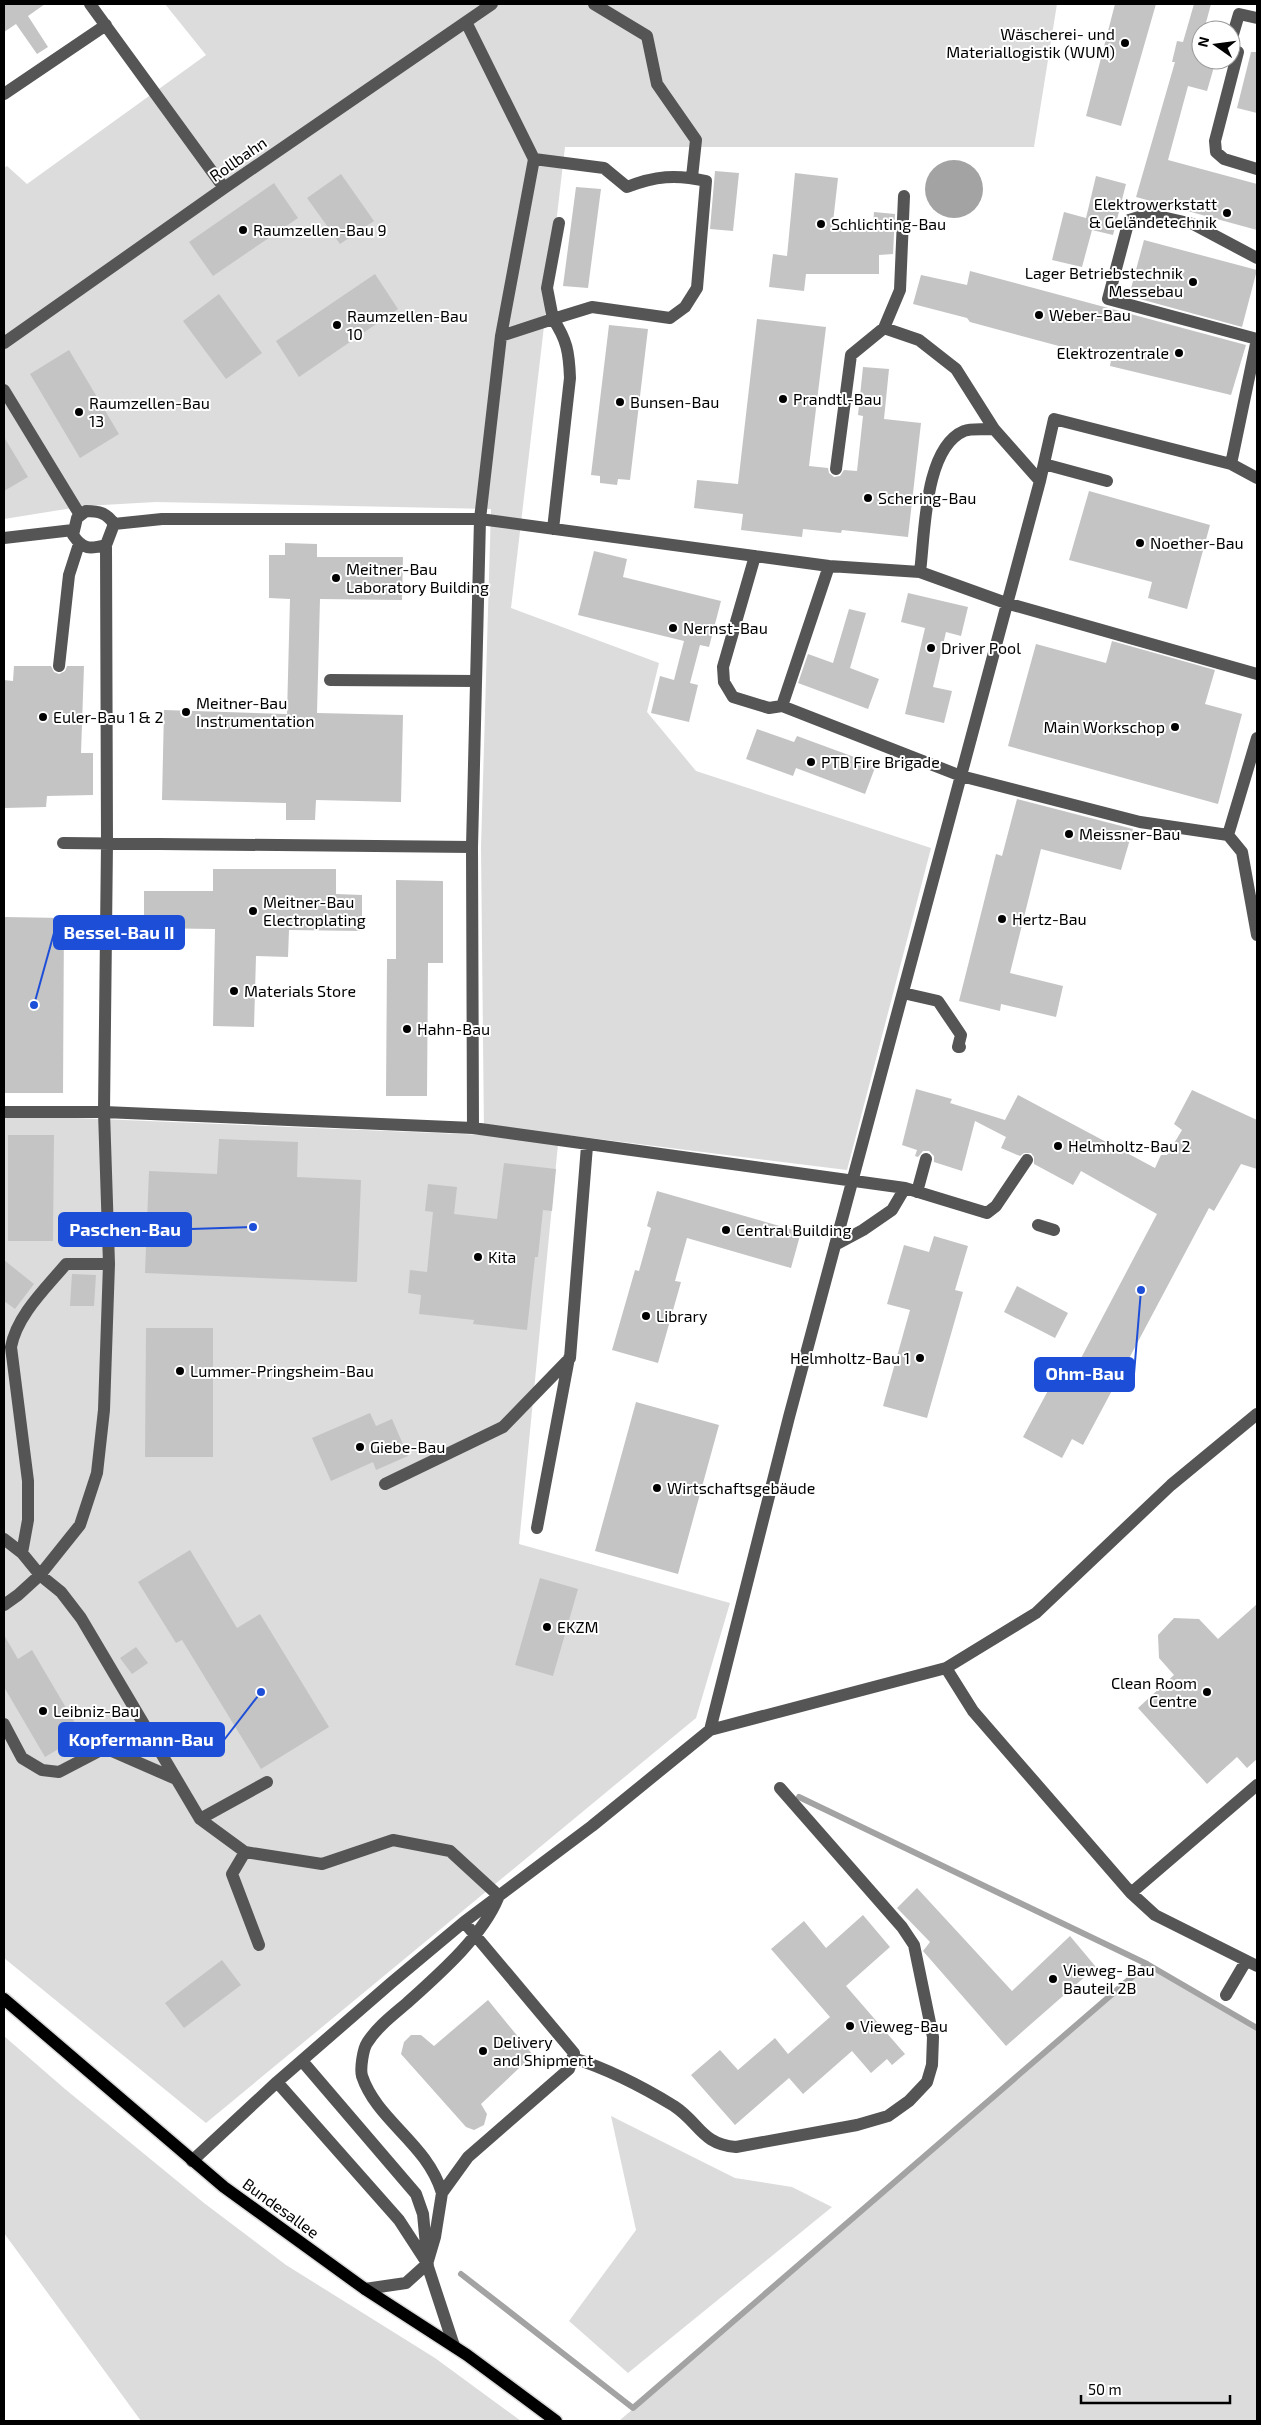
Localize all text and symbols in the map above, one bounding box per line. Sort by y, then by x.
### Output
north arrow [1191,20,1241,70]
place label: Wäscherei- und Materiallogistik (WUM) [946,24,1115,61]
text: N [1193,35,1212,49]
marker: Wäscherei- und Materiallogistik (WUM) [1119,37,1131,49]
street label: Rollbahn [206,132,270,185]
place label: Elektrowerkstatt & Geländetechnik [1089,194,1217,231]
marker: Elektrowerkstatt & Geländetechnik [1221,207,1233,219]
place label: Schlichting-Bau [831,214,946,233]
marker: Schlichting-Bau [815,218,827,230]
place label: Raumzellen-Bau 9 [253,220,387,239]
marker: Raumzellen-Bau 9 [237,224,249,236]
place label: Lager Betriebstechnik Messebau [1025,263,1183,300]
marker: Lager Betriebstechnik Messebau [1187,276,1199,288]
place label: Weber-Bau [1049,305,1131,324]
place label: Raumzellen-Bau 10 [347,306,468,343]
marker: Weber-Bau [1033,309,1045,321]
marker: Raumzellen-Bau 10 [331,319,343,331]
place label: Elektrozentrale [1057,343,1169,362]
marker: Elektrozentrale [1173,347,1185,359]
place label: Prandtl-Bau [793,389,882,408]
place label: Bunsen-Bau [630,392,719,411]
place label: Raumzellen-Bau 13 [89,393,210,430]
marker: Prandtl-Bau [777,393,789,405]
marker: Bunsen-Bau [614,396,626,408]
marker: Raumzellen-Bau 13 [73,406,85,418]
place label: Schering-Bau [878,488,976,507]
marker: Schering-Bau [862,492,874,504]
place label: Noether-Bau [1150,533,1244,552]
marker: Noether-Bau [1134,537,1146,549]
place label: Meitner-Bau Laboratory Building [346,559,489,596]
marker: Meitner-Bau Laboratory Building [330,572,342,584]
place label: Nernst-Bau [683,618,768,637]
marker: Nernst-Bau [667,622,679,634]
place label: Driver Pool [941,638,1021,657]
marker: Driver Pool [925,642,937,654]
place label: Meitner-Bau Instrumentation [196,693,314,730]
marker: Meitner-Bau Instrumentation [180,706,192,718]
place label: Euler-Bau 1 & 2 [53,707,164,726]
marker: Euler-Bau 1 & 2 [37,711,49,723]
place label: Main Workschop [1043,717,1165,736]
marker: Main Workschop [1169,721,1181,733]
place label: PTB Fire Brigade [821,752,940,771]
marker: PTB Fire Brigade [805,756,817,768]
place label: Meissner-Bau [1079,824,1180,843]
marker: Meissner-Bau [1063,828,1075,840]
place label: Meitner-Bau Electroplating [263,892,366,929]
marker: Meitner-Bau Electroplating [247,905,259,917]
place label: Hertz-Bau [1012,909,1087,928]
marker: Hertz-Bau [996,913,1008,925]
callout: Bessel-Bau II [54,916,184,949]
text: Bessel-Bau II [64,921,174,943]
place label: Materials Store [244,981,356,1000]
marker: Materials Store [228,985,240,997]
place label: Hahn-Bau [417,1019,490,1038]
marker: Hahn-Bau [401,1023,413,1035]
place label: Helmholtz-Bau 2 [1068,1136,1191,1155]
marker: Helmholtz-Bau 2 [1052,1140,1064,1152]
callout: Paschen-Bau [59,1213,191,1246]
text: Paschen-Bau [69,1218,181,1240]
place label: Central Building [736,1220,851,1239]
marker: Central Building [720,1224,732,1236]
place label: Kita [488,1247,516,1266]
marker: Kita [472,1251,484,1263]
place label: Library [656,1306,708,1325]
marker: Library [640,1310,652,1322]
place label: Helmholtz-Bau 1 [790,1348,910,1367]
marker: Helmholtz-Bau 1 [914,1352,926,1364]
callout: Ohm-Bau [1035,1358,1134,1391]
place label: Lummer-Pringsheim-Bau [190,1361,374,1380]
text: Ohm-Bau [1046,1362,1124,1384]
marker: Lummer-Pringsheim-Bau [174,1365,186,1377]
place label: Giebe-Bau [370,1437,445,1456]
marker: Giebe-Bau [354,1441,366,1453]
place label: Wirtschaftsgebäude [667,1478,815,1497]
marker: Wirtschaftsgebäude [651,1482,663,1494]
place label: EKZM [557,1617,599,1636]
marker: EKZM [541,1621,553,1633]
place label: Clean Room Centre [1111,1673,1197,1710]
marker: Clean Room Centre [1201,1686,1213,1698]
place label: Leibniz-Bau [53,1701,139,1720]
marker: Leibniz-Bau [37,1705,49,1717]
callout: Kopfermann-Bau [59,1723,224,1756]
text: Kopfermann-Bau [68,1728,214,1750]
place label: Vieweg- Bau Bauteil 2B [1063,1960,1155,1997]
marker: Vieweg- Bau Bauteil 2B [1047,1973,1059,1985]
place label: Vieweg-Bau [860,2016,948,2035]
marker: Vieweg-Bau [844,2020,856,2032]
place label: Delivery and Shipment [493,2032,593,2069]
marker: Delivery and Shipment [477,2045,489,2057]
street label: Bundesallee [239,2174,323,2242]
scale bar [1081,2372,1230,2404]
text: 50 m [1088,2380,1122,2398]

